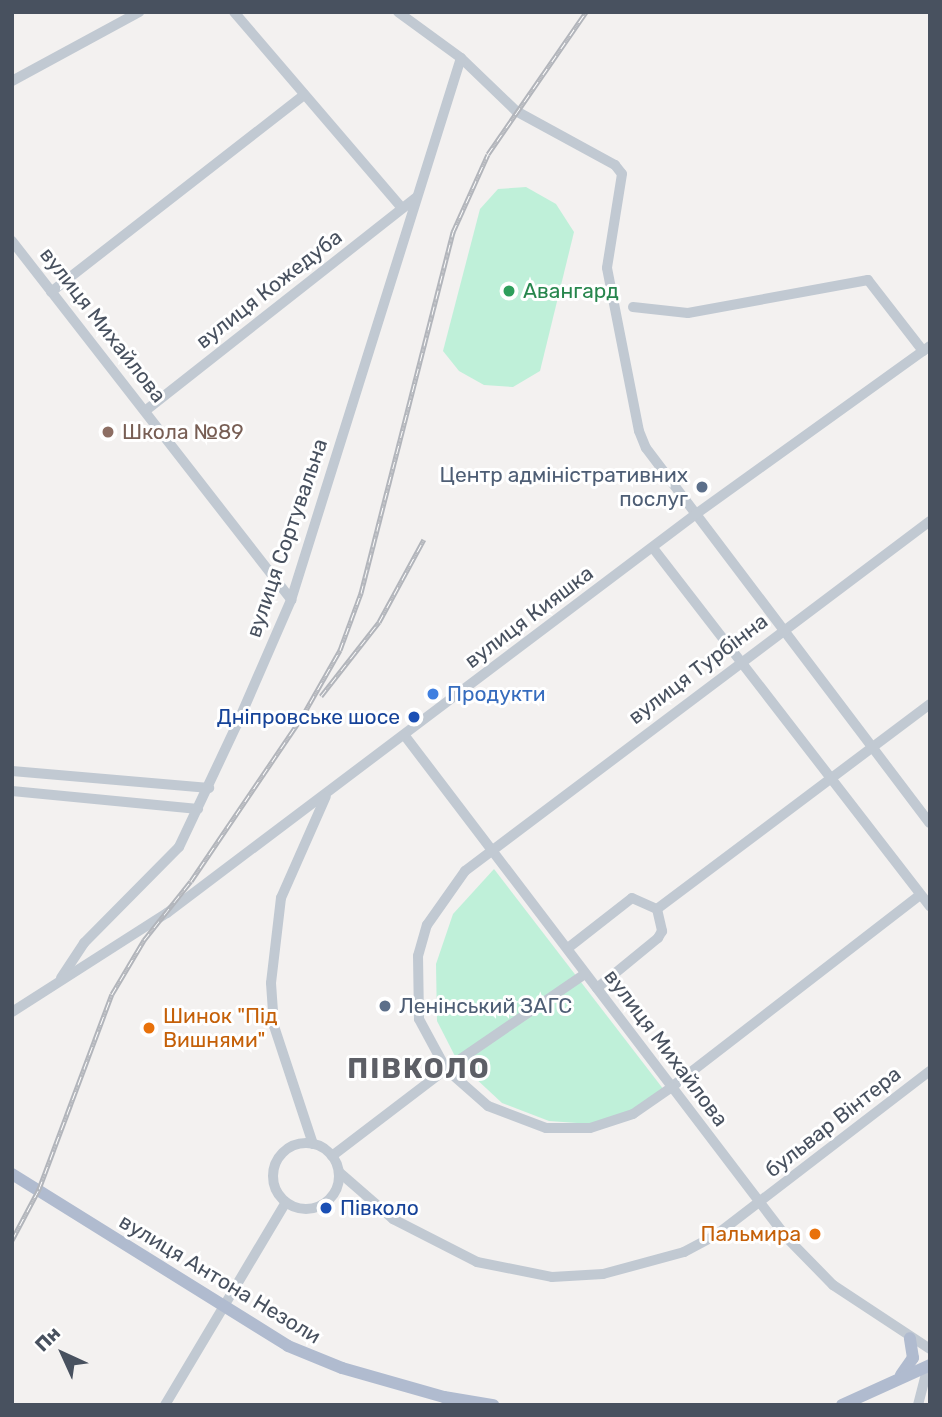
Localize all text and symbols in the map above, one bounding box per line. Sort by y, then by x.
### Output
street label: вулиця Кожедуба [191,224,347,354]
street label: вулиця Михайлова [35,242,171,408]
place label: Авангард [523,278,619,304]
marker: Авангард [501,283,517,299]
place label: Школа №89 [122,419,244,445]
marker: Школа №89 [100,424,116,440]
street label: вулиця Сортувальна [241,435,333,641]
place label: Центр адміністративних послуг [440,462,688,512]
marker: Центр адміністративних послуг [694,479,710,495]
street label: вулиця Кияшка [460,561,598,673]
street label: вулиця Турбінна [623,608,773,730]
place label: Продукти [447,681,545,707]
marker: Продукти [425,686,441,702]
place label: Дніпровське шосе [217,704,400,730]
marker: Дніпровське шосе [406,709,422,725]
street label: вулиця Михайлова [599,965,733,1131]
place label: Ленінський ЗАГС [399,993,572,1019]
marker: Ленінський ЗАГС [377,998,393,1014]
place label: Шинок "Під Вишнями" [163,1003,278,1053]
marker: Шинок "Під Вишнями" [141,1020,157,1036]
district label: ПІВКОЛО [348,1052,490,1086]
street label: бульвар Вінтера [760,1061,906,1183]
place label: Півколо [340,1195,419,1221]
marker: Півколо [318,1200,334,1216]
street label: вулиця Антона Незоли [115,1209,325,1349]
place label: Пальмира [700,1221,801,1247]
marker: Пальмира [807,1226,823,1242]
north arrow [28,1319,98,1389]
text: Пн [30,1321,65,1356]

